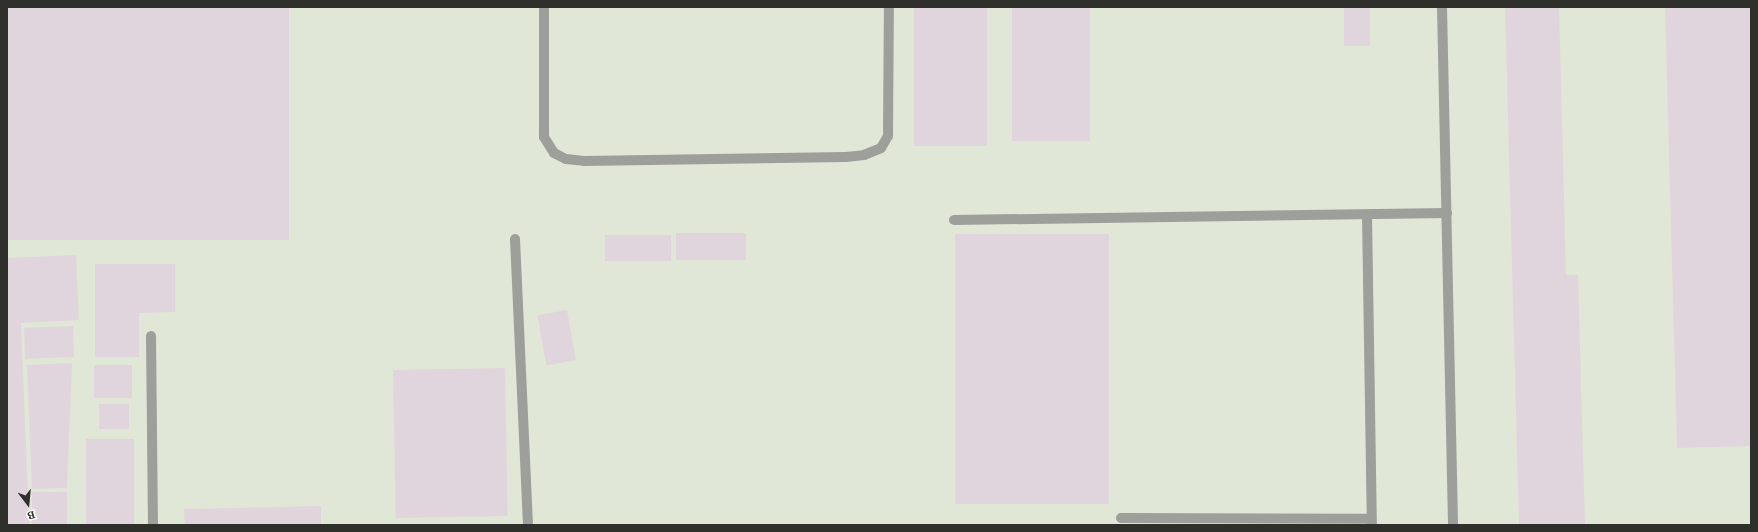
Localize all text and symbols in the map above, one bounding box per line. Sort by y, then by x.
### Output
north arrow [8,484,48,524]
text: B [26,509,36,522]

